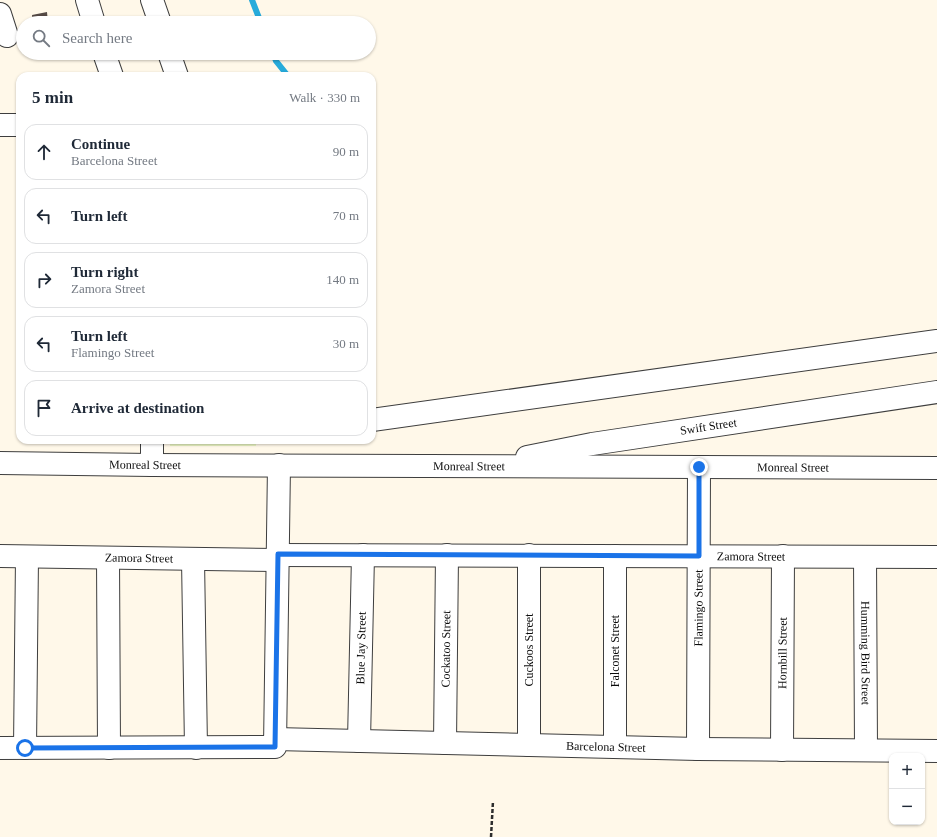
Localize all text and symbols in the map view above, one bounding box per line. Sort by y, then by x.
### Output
search box [16,16,376,60]
icon: search [30,27,52,49]
text: Search here [62,30,132,46]
text: 5 min [32,88,73,107]
text: Walk · 330 m [289,90,360,105]
text: Continue [71,136,130,152]
icon: ahead [33,141,55,163]
text: 90 m [333,144,359,159]
text: Barcelona Street [71,153,157,168]
icon: left [33,205,55,227]
text: Turn left [71,208,128,224]
text: 70 m [333,208,359,223]
text: Turn right [71,264,138,280]
icon: right [33,269,55,291]
text: 140 m [326,272,359,287]
text: Zamora Street [71,281,145,296]
text: Turn left [71,328,128,344]
icon: left [33,333,55,355]
text: 30 m [333,336,359,351]
text: Flamingo Street [71,345,154,360]
icon: arrive [33,397,55,419]
text: Arrive at destination [71,400,204,416]
street label: Swift Street [679,415,738,438]
street label: Monreal Street [109,457,182,472]
route end [690,458,708,476]
street label: Monreal Street [433,459,506,473]
street label: Monreal Street [757,460,830,475]
street label: Zamora Street [717,549,786,564]
street label: Zamora Street [105,551,174,566]
street label: Flamingo Street [691,569,706,647]
street label: Humming Bird Street [858,601,873,706]
street label: Cockatoo Street [439,610,453,688]
street label: Blue Jay Street [353,611,369,685]
street label: Cuckoos Street [522,613,536,687]
street label: Falconet Street [608,614,622,687]
street label: Hornbill Street [775,616,790,689]
route start [16,739,34,757]
street label: Barcelona Street [566,739,647,755]
map controls [889,753,925,825]
button: + [889,753,925,789]
button: − [889,789,925,825]

